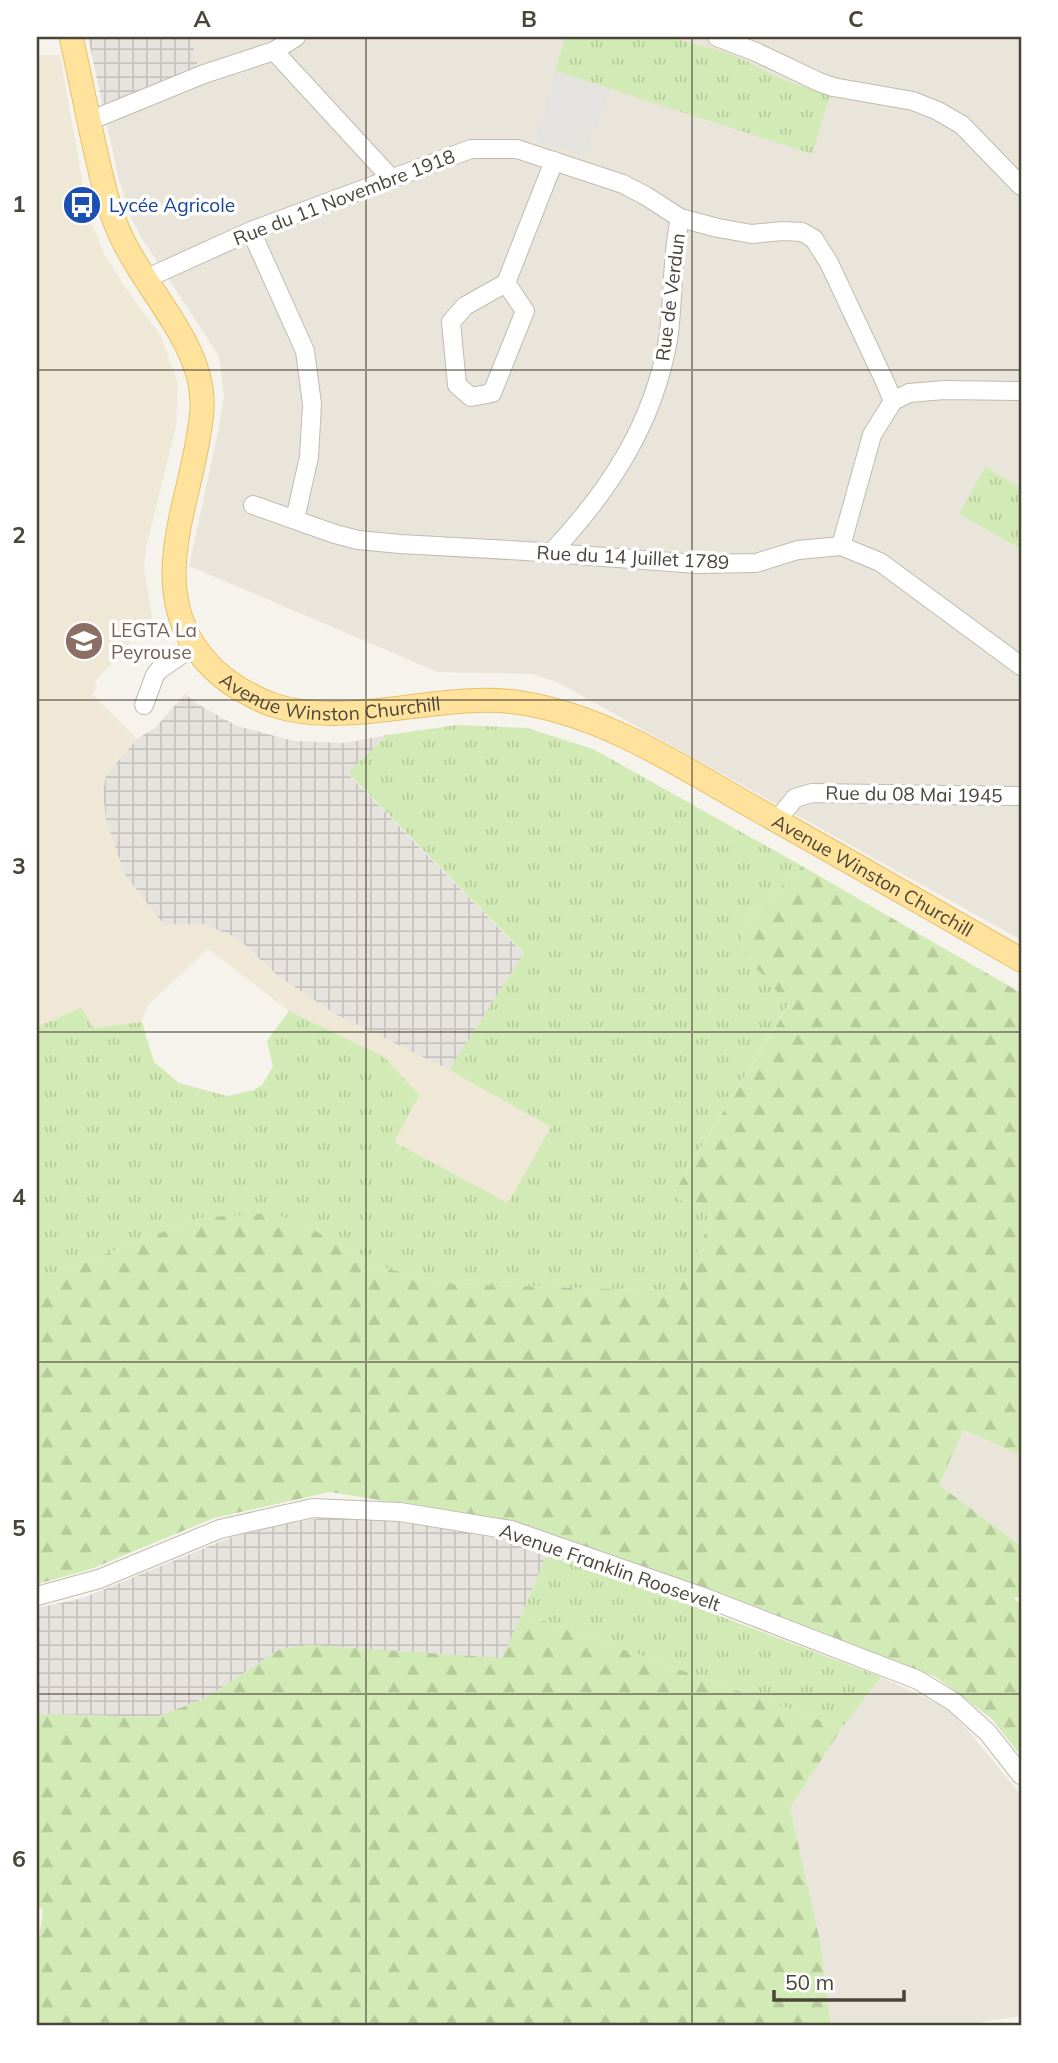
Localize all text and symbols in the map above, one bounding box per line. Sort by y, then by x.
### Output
text: A [193,4,211,33]
text: B [521,4,537,33]
text: C [848,4,864,33]
street label: Rue du 11 Novembre 1918 [230,144,458,250]
bus stop icon: Lycée Agricole [61,184,103,226]
text: 1 [12,189,26,218]
place label: Lycée Agricole [109,193,235,217]
street label: Rue de Verdun [650,232,690,362]
text: 2 [12,520,26,549]
street label: Rue du 14 Juillet 1789 [536,540,730,574]
place label: LEGTA La Peyrouse [111,618,197,664]
school or university icon: LEGTA La Peyrouse [63,620,105,662]
street label: Avenue Winston Churchill [215,667,442,725]
street label: Rue du 08 Mai 1945 [825,780,1003,808]
street label: Avenue Winston Churchill [768,809,977,942]
text: 3 [12,851,26,880]
text: 4 [12,1182,26,1211]
text: 5 [12,1513,26,1542]
street label: Avenue Franklin Roosevelt [497,1518,724,1616]
text: 6 [12,1844,26,1873]
scale bar [774,1958,904,2002]
text: 50 m [785,1969,834,1995]

